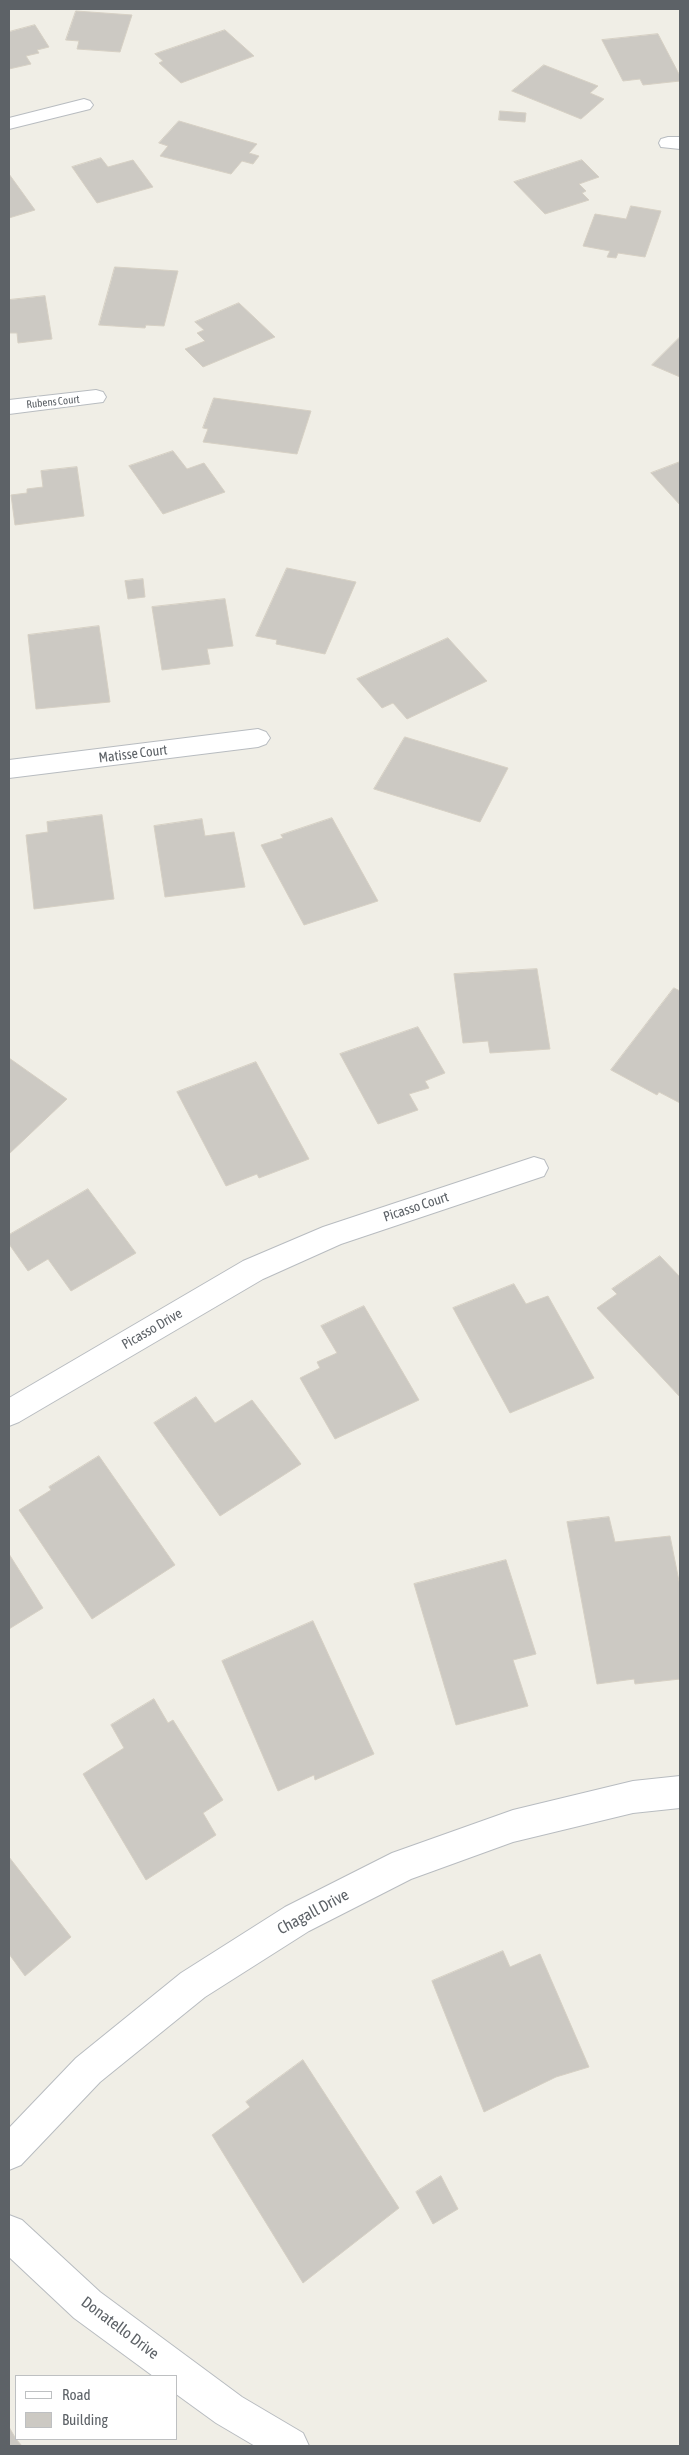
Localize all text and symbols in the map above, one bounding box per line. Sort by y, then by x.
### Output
street label: Rubens Court [26,393,80,411]
street label: Matisse Court [98,741,168,767]
street label: Picasso Court [381,1189,451,1225]
street label: Picasso Drive [119,1305,185,1353]
street label: Chagall Drive [274,1885,352,1939]
street label: Donatello Drive [77,2293,163,2363]
legend [15,2375,178,2440]
text: Road [62,2386,91,2403]
text: Building [62,2411,108,2428]

